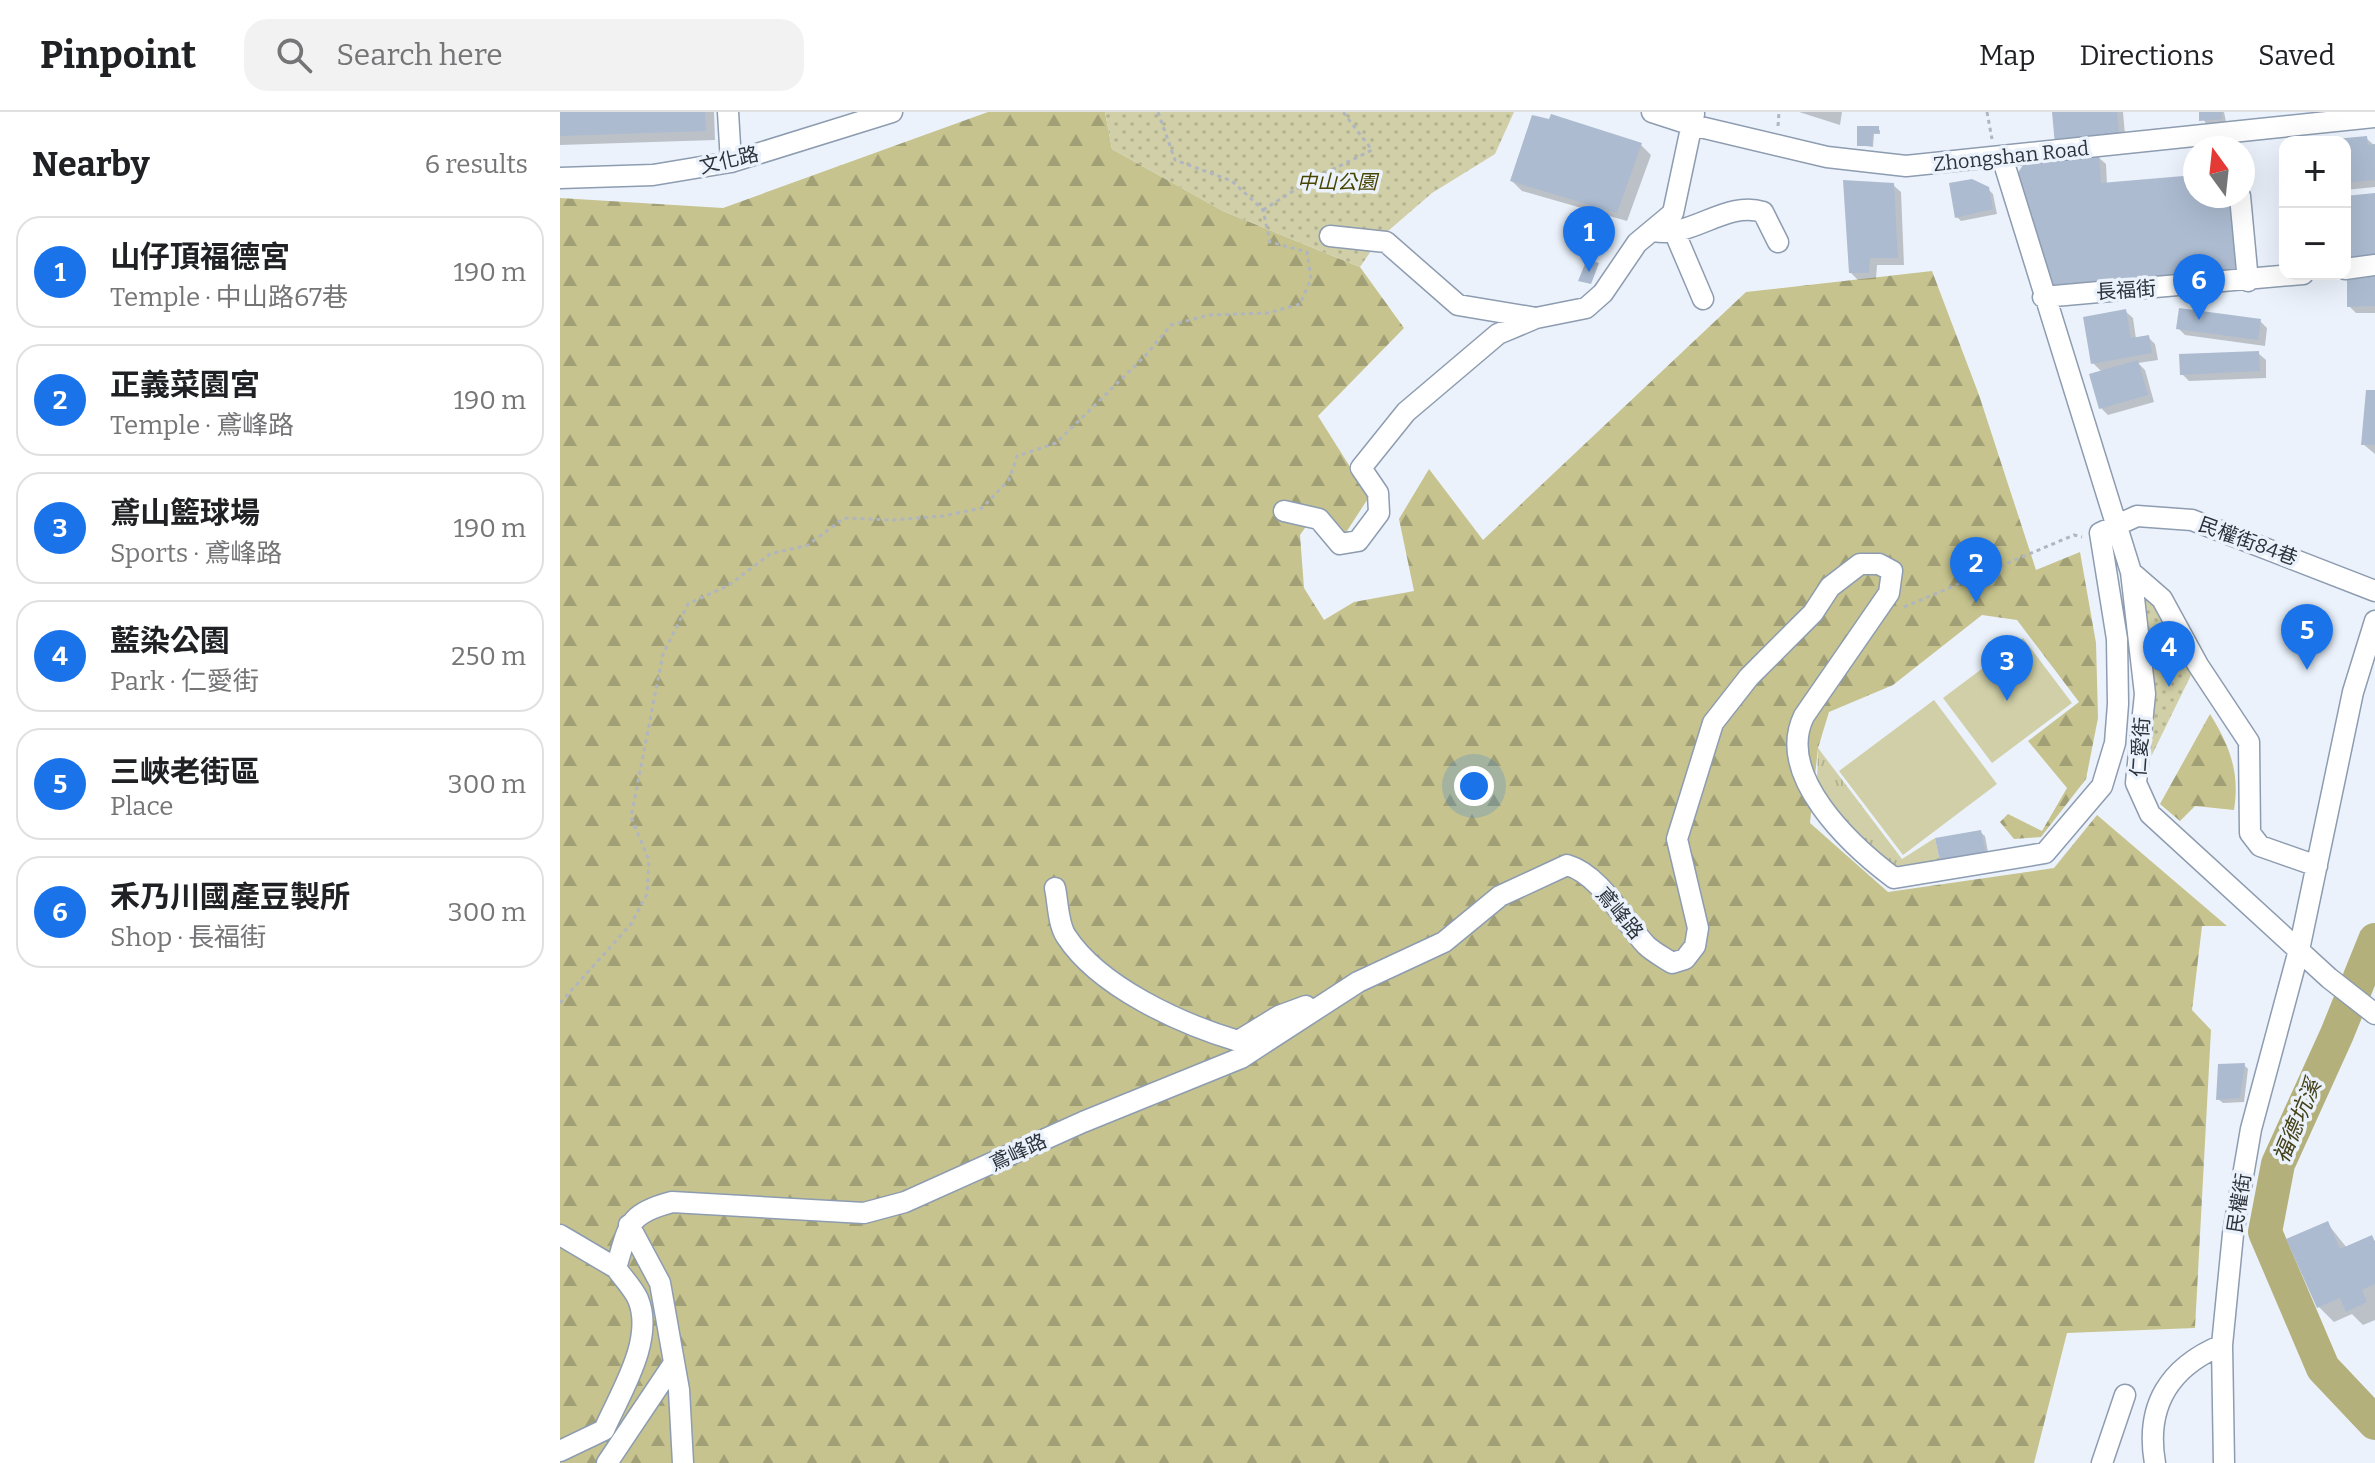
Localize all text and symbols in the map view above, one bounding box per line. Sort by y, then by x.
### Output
search box [244,19,804,91]
text: Pinpoint [40,32,196,78]
icon: search [272,33,316,77]
text: Search here [336,37,503,73]
text: Map [1979,39,2035,72]
text: Directions [2079,39,2214,72]
text: Saved [2258,39,2335,72]
street label: Zhongshan Road [1932,136,2090,176]
north arrow [2183,136,2255,208]
map controls [2279,136,2351,280]
button: + [2279,136,2351,208]
street label: 文化路 [697,142,761,178]
text: Nearby [32,144,150,185]
text: 6 results [425,149,528,180]
park label: 中山公園 [1297,170,1380,194]
pin: 1 [1563,206,1615,272]
button: − [2279,208,2351,280]
text: 山仔頂福德宮 [110,239,290,275]
pin: 6 [2173,254,2225,320]
text: 1 [54,257,66,288]
text: 190 m [454,257,526,288]
street label: 長福街 [2095,276,2157,304]
text: Temple · 中山路67巷 [110,282,348,313]
text: 正義菜園宮 [110,367,260,403]
text: 2 [53,385,67,416]
text: 190 m [454,385,526,416]
text: Temple · 鳶峰路 [110,410,294,441]
text: 鳶山籃球場 [110,495,260,531]
street label: 民權街84巷 [2195,512,2301,570]
text: 3 [53,513,67,544]
text: 190 m [454,513,526,544]
pin: 2 [1950,537,2002,603]
text: Sports · 鳶峰路 [110,538,282,569]
pin: 5 [2281,604,2333,670]
pin: 4 [2143,621,2195,687]
text: 藍染公園 [110,623,230,659]
pin: 3 [1981,635,2033,701]
text: 4 [52,641,68,672]
text: 250 m [451,641,526,672]
text: Park · 仁愛街 [110,666,259,697]
street label: 仁愛街 [2126,716,2154,778]
text: 三峽老街區 [110,754,260,790]
your location [1454,766,1494,806]
text: 5 [53,769,67,800]
text: 300 m [448,769,526,800]
text: Place [110,791,174,822]
text: 禾乃川國產豆製所 [110,879,350,915]
street label: 鳶峰路 [1592,882,1648,944]
text: 6 [52,897,68,928]
text: 300 m [448,897,526,928]
text: Shop · 長福街 [110,922,266,953]
water label: 福德坑溪 [2267,1072,2328,1167]
street label: 鳶峰路 [986,1128,1050,1176]
street label: 民權街 [2222,1171,2256,1235]

